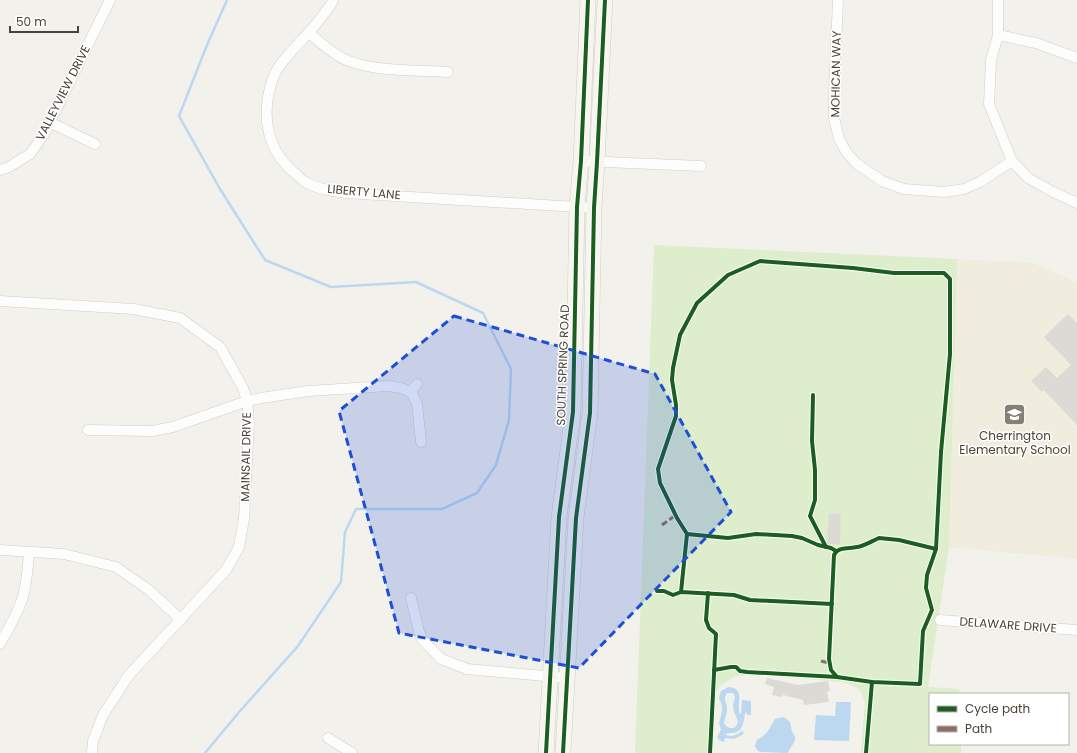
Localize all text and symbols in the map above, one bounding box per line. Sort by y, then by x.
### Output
scale bar [10,8,78,34]
text: 50 m [16,13,47,30]
street label: MOHICAN WAY [826,30,845,118]
street label: VALLEYVIEW DRIVE [31,42,94,143]
street label: LIBERTY LANE [327,180,401,203]
street label: SOUTH SPRING ROAD [552,304,573,426]
school or university icon: Cherrington Elementary School [1002,402,1028,428]
street label: MAINSAIL DRIVE [236,412,255,502]
place label: Cherrington Elementary School [959,427,1071,458]
street label: DELAWARE DRIVE [959,613,1057,636]
legend [929,693,1069,745]
text: Cycle path [965,700,1030,717]
text: Path [965,720,992,737]

